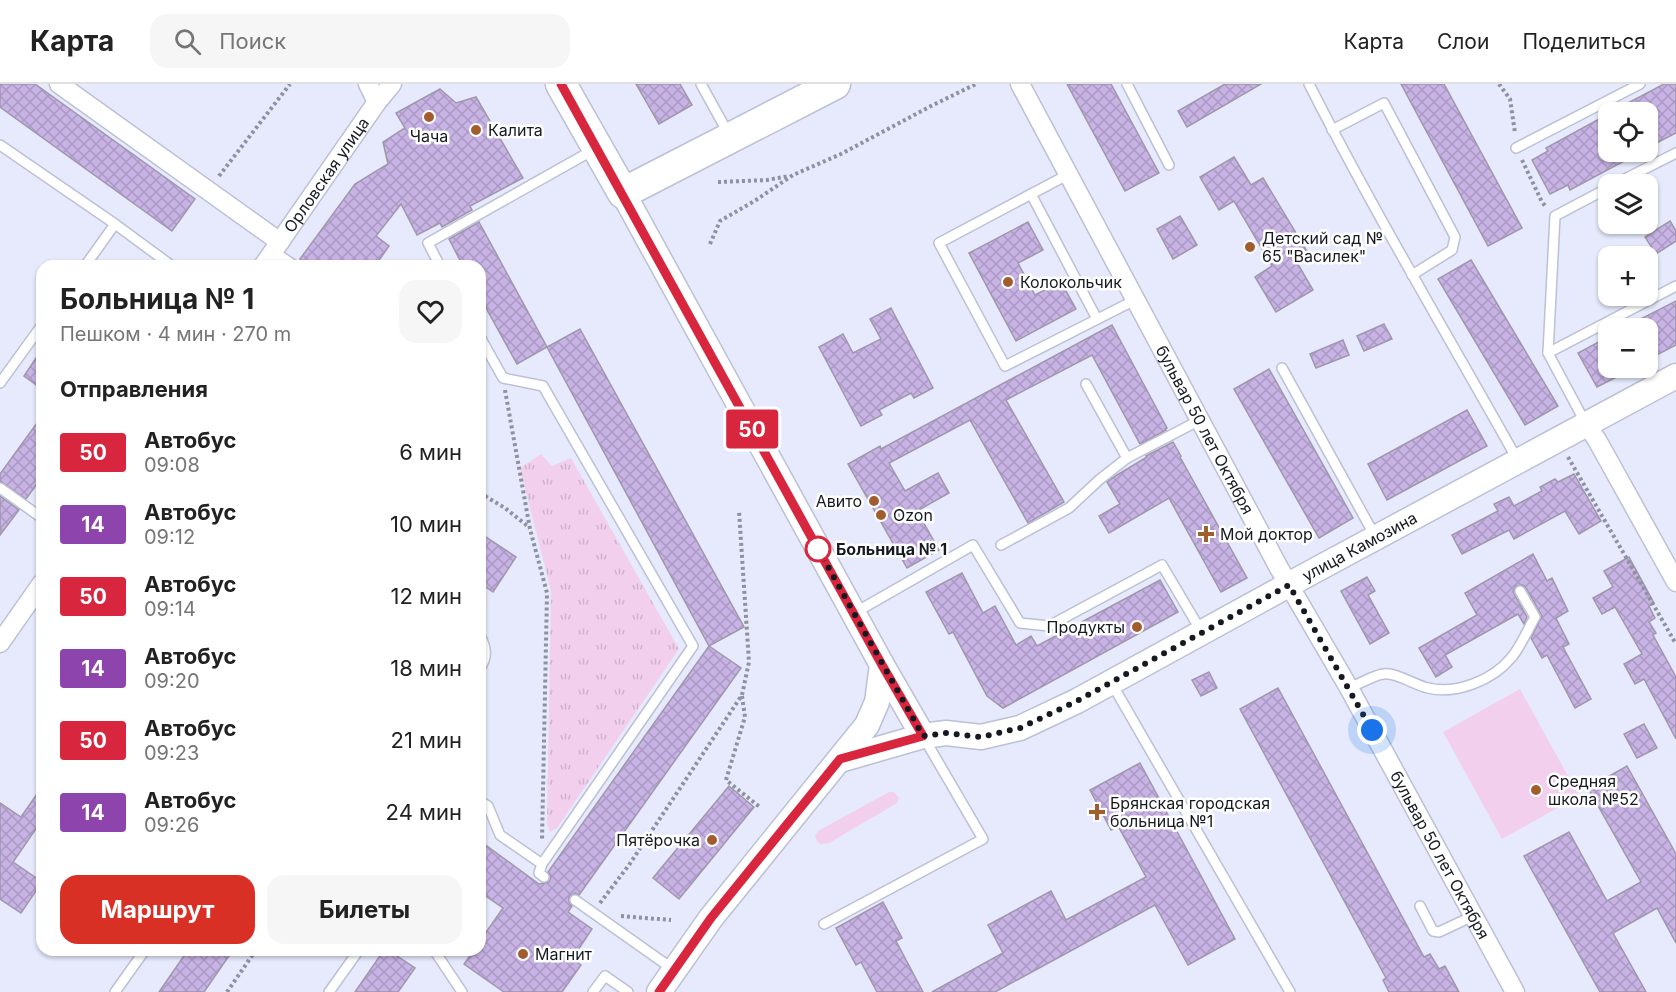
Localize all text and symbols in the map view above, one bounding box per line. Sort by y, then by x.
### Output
search box [150,14,570,68]
text: Карта [30,24,114,58]
icon: search [171,25,204,58]
text: Поиск [219,28,286,54]
text: Карта [1344,29,1404,54]
text: Слои [1437,29,1489,54]
text: Поделиться [1522,29,1646,54]
map controls [1598,102,1658,378]
button: locate [1598,102,1658,162]
marker: Чача [422,110,436,124]
street label: Орловская улица [279,114,373,236]
place label: Калита [488,120,543,140]
marker: Калита [469,123,483,137]
place label: Чача [410,126,448,146]
button: layers [1598,174,1658,234]
place label: Детский сад № 65 "Василек" [1262,228,1383,266]
marker: Детский сад № 65 "Василек" [1243,240,1257,254]
button: + [1598,246,1658,306]
place label: Колокольчик [1020,272,1122,292]
marker: Колокольчик [1001,275,1015,289]
button: heart [399,280,462,343]
text: Больница № 1 [60,282,254,316]
button: − [1598,318,1658,378]
text: Пешком · 4 мин · 270 m [60,322,291,346]
street label: бульвар 50 лет Октября [1152,342,1258,517]
text: Отправления [60,376,208,402]
line badge: 50 [725,410,779,448]
text: 50 [738,417,766,442]
text: Автобус [144,427,237,453]
text: 6 мин [399,439,462,465]
text: 50 [79,440,107,465]
text: 09:08 [144,453,200,477]
place label: Авито [816,491,862,511]
marker: Авито [867,494,881,508]
text: Автобус [144,499,237,525]
place label: Ozon [893,505,933,525]
street label: улица Камозина [1299,507,1420,585]
marker: Ozon [874,508,888,522]
text: 10 мин [390,511,462,537]
text: 14 [81,512,105,537]
place label: Мой доктор [1220,524,1313,544]
text: 09:12 [144,525,195,549]
marker: Мой доктор [1197,525,1215,543]
marker: Больница № 1 [805,536,831,562]
place label: Больница № 1 [836,539,947,559]
text: Автобус [144,571,237,597]
text: 12 мин [390,583,462,609]
text: 50 [79,584,107,609]
text: 09:14 [144,597,196,621]
place label: Продукты [1047,617,1125,637]
marker: Продукты [1130,620,1144,634]
text: Автобус [144,643,237,669]
text: 18 мин [390,655,462,681]
text: 14 [81,656,105,681]
text: 09:20 [144,669,200,693]
text: Автобус [144,715,237,741]
your location [1357,715,1387,745]
text: 21 мин [390,727,462,753]
text: 50 [79,728,107,753]
text: 09:23 [144,741,199,765]
street label: бульвар 50 лет Октября [1386,767,1494,942]
place label: Средняя школа №52 [1548,771,1639,809]
marker: Средняя школа №52 [1529,783,1543,797]
text: Автобус [144,787,237,813]
place label: Брянская городская больница №1 [1110,793,1270,831]
text: 24 мин [386,799,462,825]
text: 14 [81,800,105,825]
marker: Брянская городская больница №1 [1088,803,1106,821]
text: 09:26 [144,813,199,837]
place label: Пятёрочка [616,830,700,850]
marker: Пятёрочка [705,833,719,847]
button: Маршрут [60,875,255,944]
button: Билеты [267,875,462,944]
place label: Магнит [535,944,593,964]
marker: Магнит [516,947,530,961]

